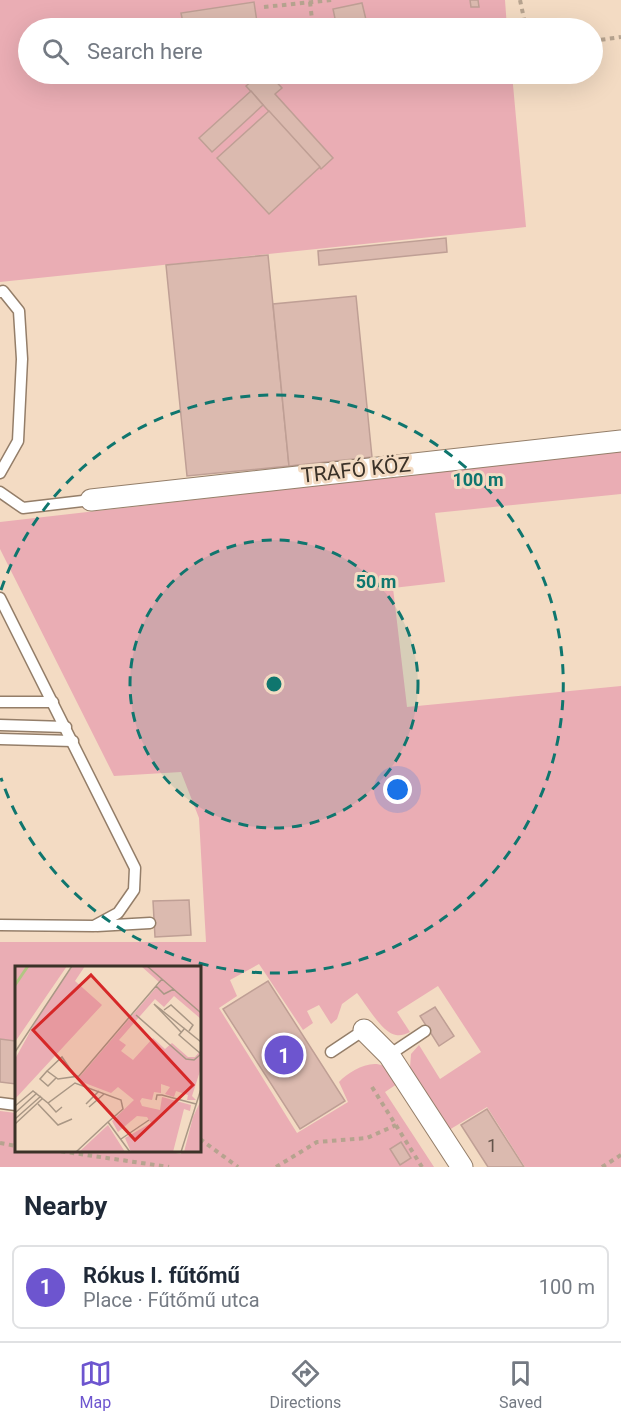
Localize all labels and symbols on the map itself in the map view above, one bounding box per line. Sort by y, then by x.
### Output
street label: TRAFÓ KÖZ [300,452,412,488]
text: 100 m [452,469,504,490]
text: 50 m [356,571,396,592]
centre of rings [264,674,284,694]
your location [383,775,412,804]
inset map [15,966,201,1152]
pin: 1 [264,1032,304,1078]
house number: 1 [487,1135,497,1156]

